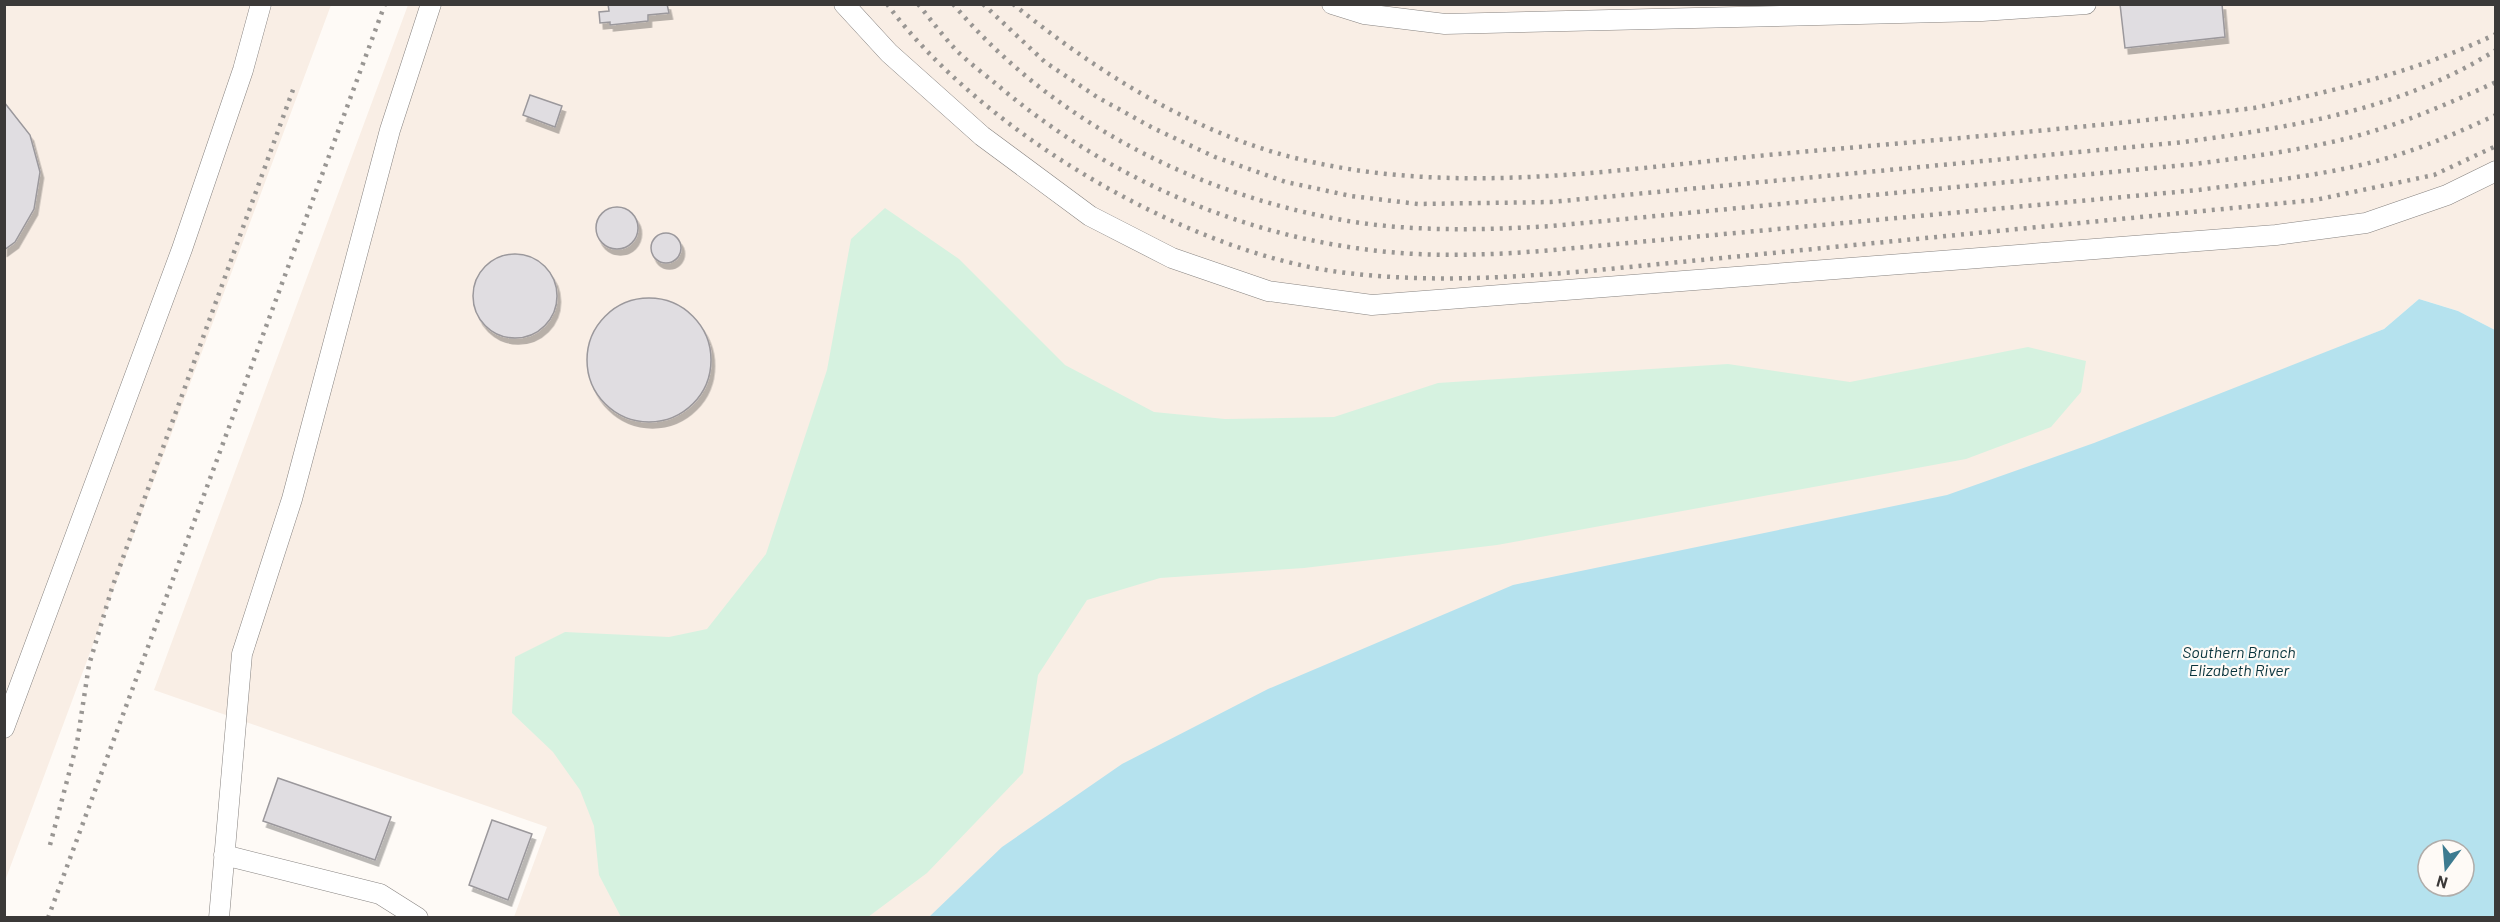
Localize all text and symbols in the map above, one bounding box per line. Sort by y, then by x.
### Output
water label: Southern Branch Elizabeth River [2182,642,2296,679]
north arrow [2416,838,2476,898]
text: N [2434,872,2449,893]

